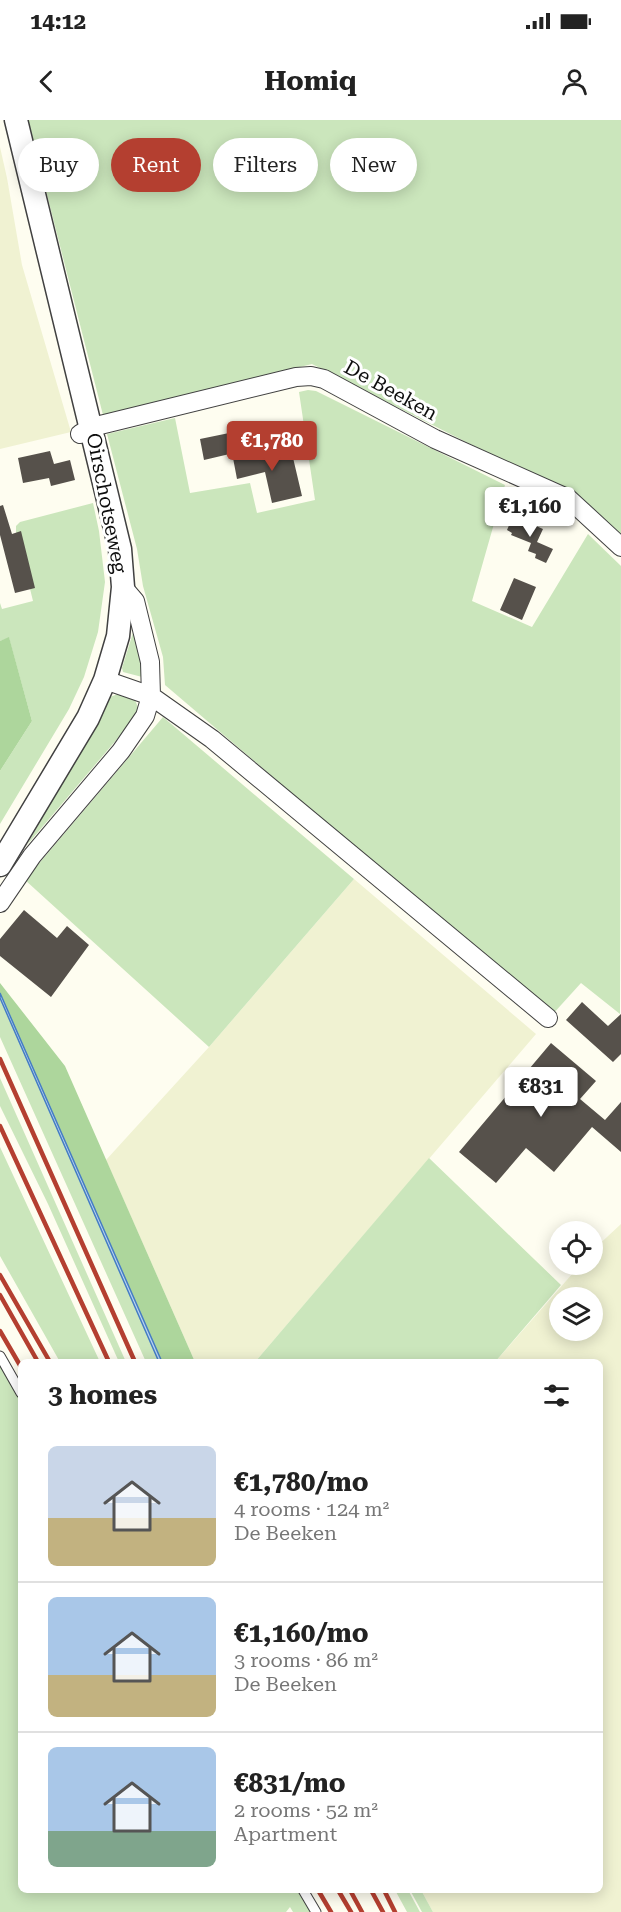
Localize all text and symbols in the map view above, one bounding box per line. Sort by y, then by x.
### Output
text: 14:12 [30,9,86,34]
icon: back [30,65,63,98]
text: Homiq [264,65,357,97]
icon: person [558,65,591,98]
chip: Buy [18,138,99,192]
chip: Rent [111,138,201,192]
chip: Filters [213,138,318,192]
chip: New [330,138,417,192]
street label: De Beeken [340,355,442,425]
pin: €1,780 [223,421,321,472]
text: €1,780 [241,428,303,452]
street label: Oirschotseweg [82,431,132,576]
pin: €1,160 [481,487,579,538]
text: €1,160 [499,494,561,518]
pin: €831 [505,1067,577,1118]
text: €831 [519,1074,563,1098]
map controls [549,1221,603,1341]
button: locate [549,1221,603,1275]
button: layers [549,1287,603,1341]
icon: filters [540,1379,573,1412]
text: 3 homes [48,1380,157,1410]
text: €1,780/mo [234,1467,369,1497]
icon: home [96,1470,168,1542]
text: 4 rooms · 124 m² [234,1497,389,1521]
text: De Beeken [234,1521,337,1545]
text: €1,160/mo [234,1618,369,1648]
icon: home [96,1621,168,1693]
text: 3 rooms · 86 m² [234,1648,378,1672]
text: De Beeken [234,1672,337,1696]
text: €831/mo [234,1768,346,1798]
icon: home [96,1771,168,1843]
text: 2 rooms · 52 m² [234,1798,378,1822]
text: Apartment [234,1822,337,1846]

